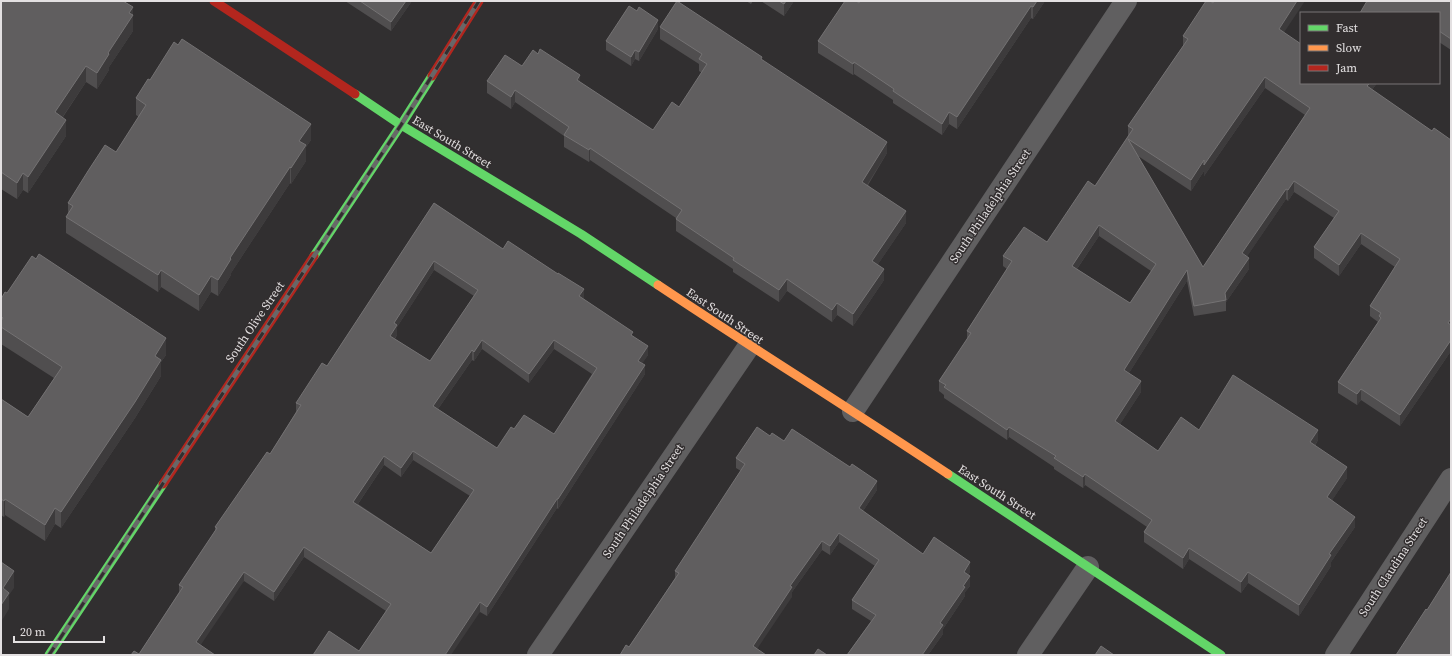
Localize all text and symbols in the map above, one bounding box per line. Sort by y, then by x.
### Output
legend [1300,12,1440,84]
text: Fast [1336,20,1358,36]
text: Slow [1336,40,1362,56]
text: Jam [1335,60,1357,76]
street label: East South Street [409,112,495,172]
street label: South Philadelphia Street [946,146,1034,266]
street label: South Olive Street [222,278,288,366]
street label: East South Street [683,284,767,348]
street label: South Philadelphia Street [599,441,687,561]
street label: East South Street [955,461,1039,523]
street label: South Claudina Street [1355,514,1431,620]
scale bar [14,618,104,644]
text: 20 m [20,624,46,640]

